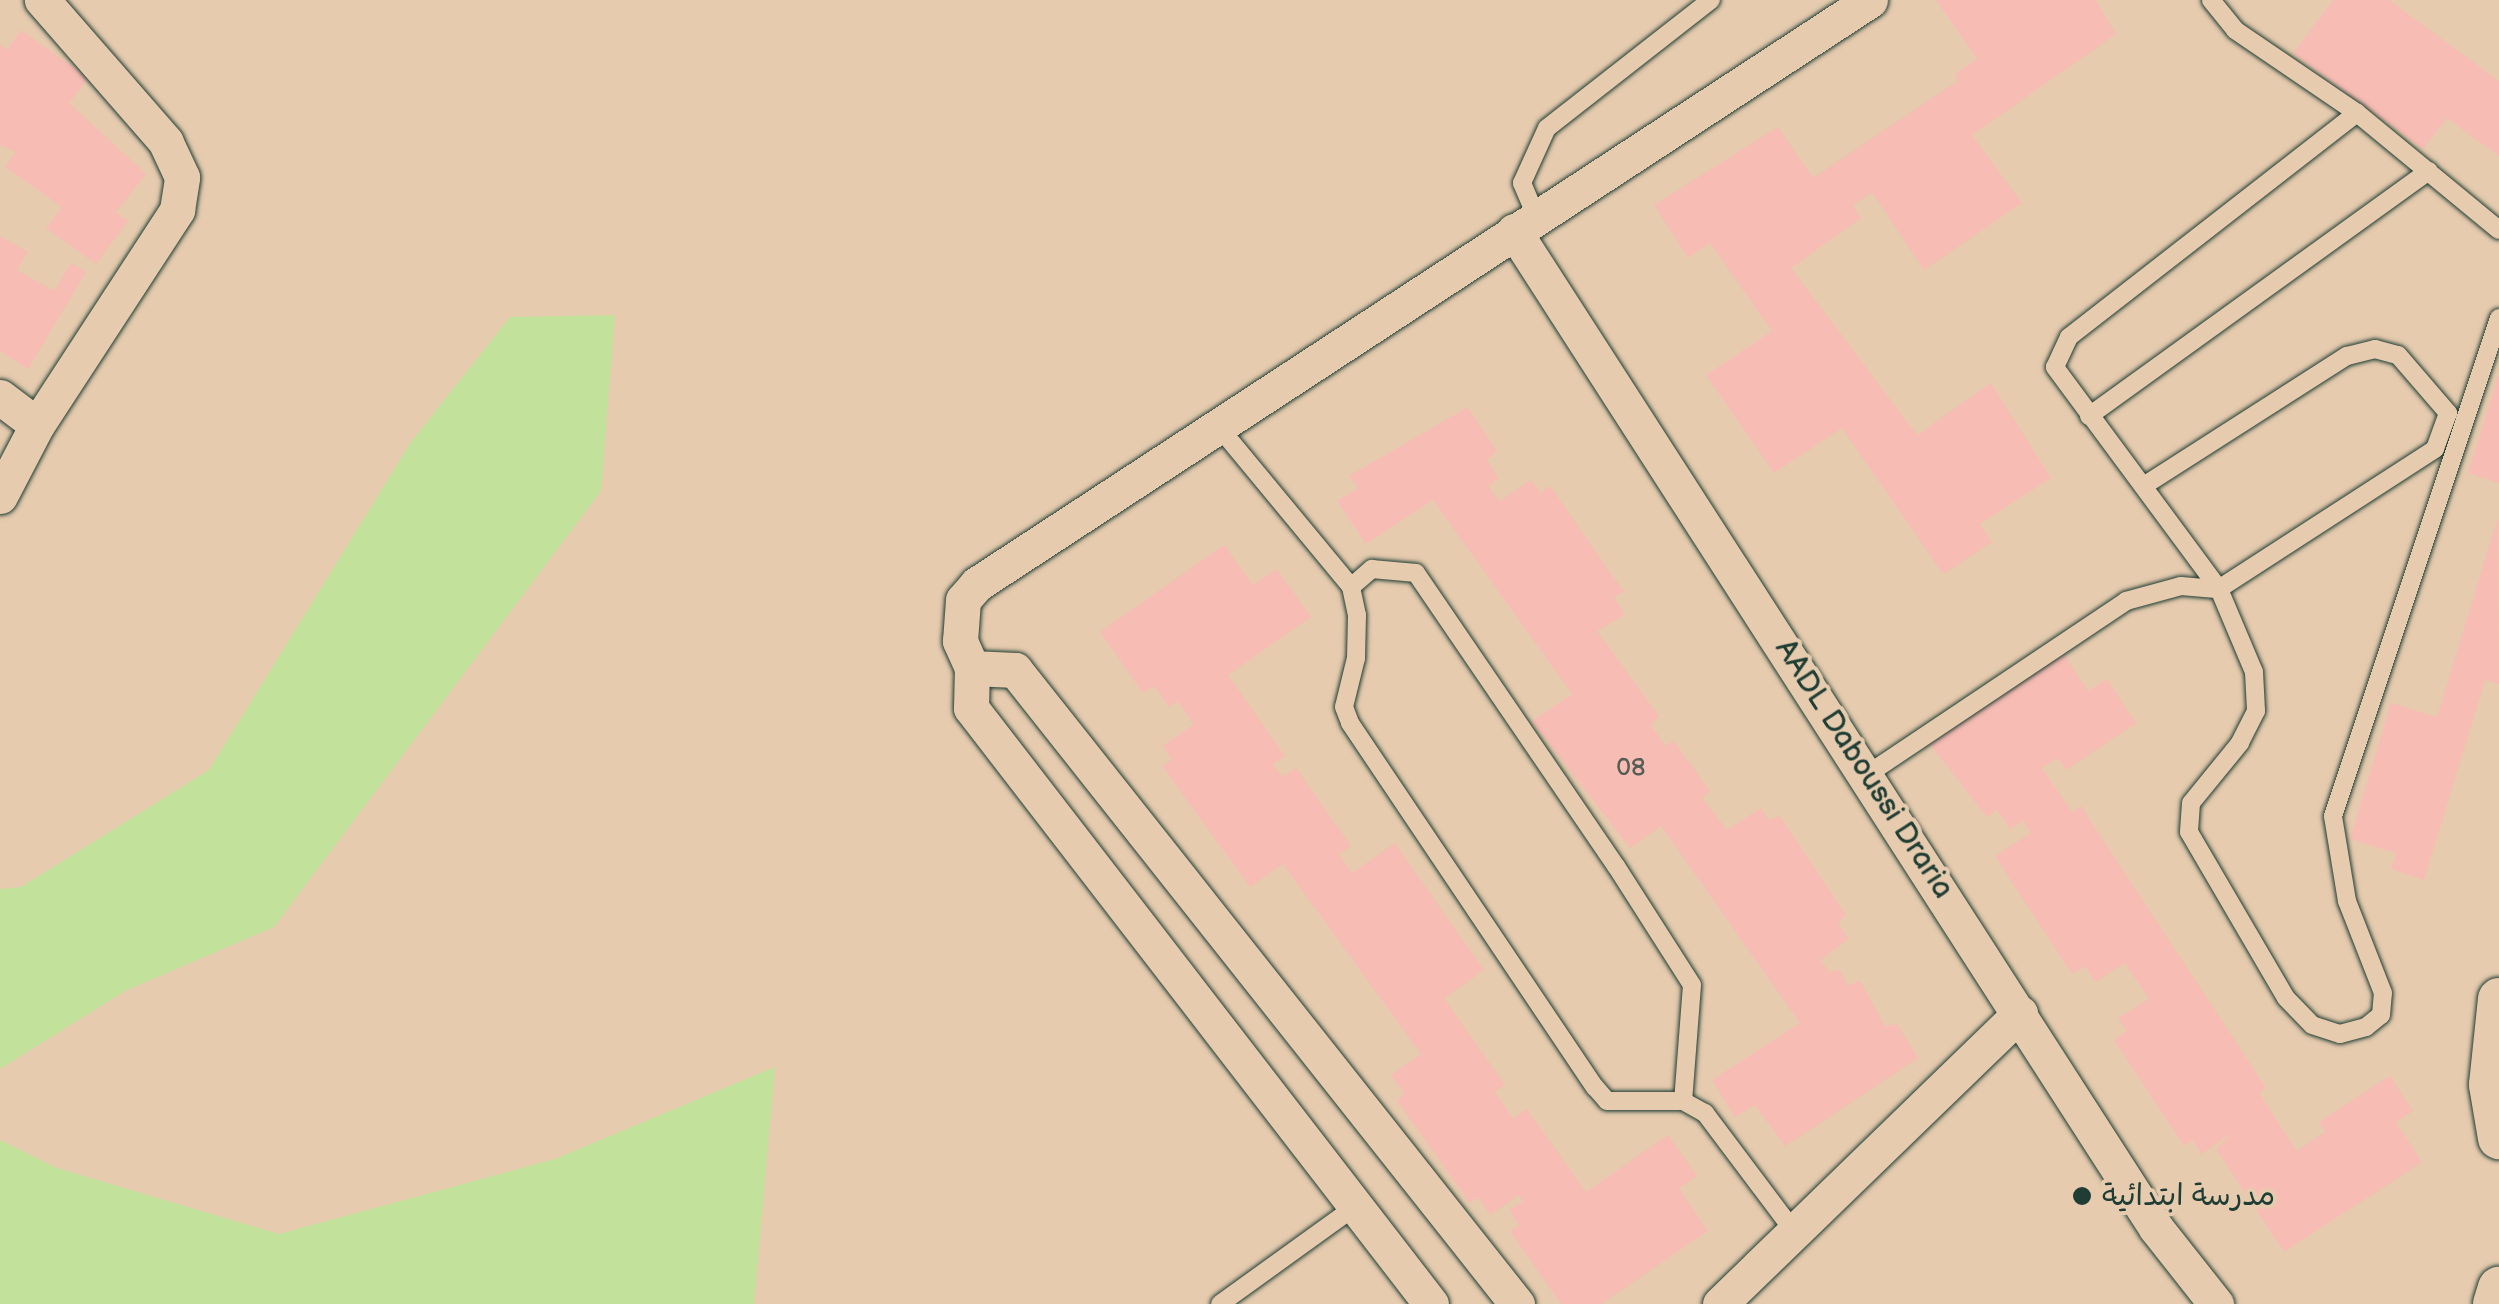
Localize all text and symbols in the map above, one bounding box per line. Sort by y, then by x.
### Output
street label: AADL Daboussi Draria [1767,633,1961,905]
house number: 08 [1616,753,1646,783]
place label: مدرسة ابتدائية [2102,1178,2275,1214]
marker: مدرسة ابتدائية [2071,1185,2093,1207]

